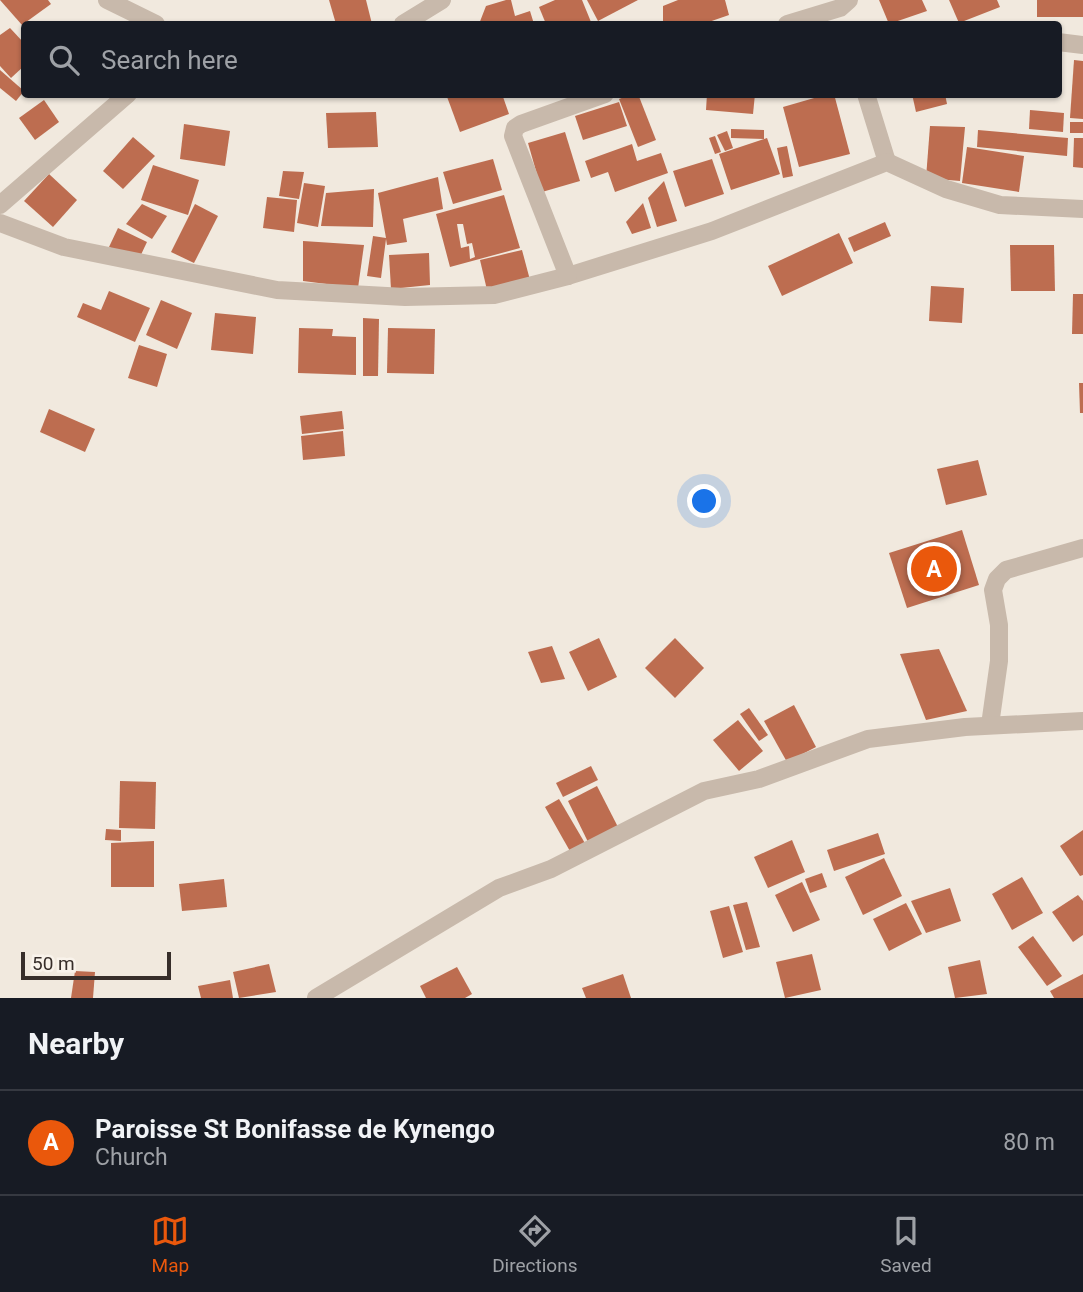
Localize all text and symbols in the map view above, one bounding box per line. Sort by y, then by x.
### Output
search box [21,21,1062,98]
icon: search [45,41,83,79]
text: Search here [101,45,238,75]
your location [687,484,721,518]
pin: A [911,543,957,595]
scale bar [21,949,172,981]
text: 50 m [32,952,75,975]
text: Nearby [28,1026,124,1061]
text: Paroisse St Bonifasse de Kynengo [95,1114,495,1144]
text: A [43,1129,59,1156]
text: 80 m [1003,1129,1055,1156]
text: Church [95,1144,168,1171]
tab: Map [151,1212,189,1277]
tab: Directions [492,1212,577,1277]
tab: Saved [880,1212,932,1277]

